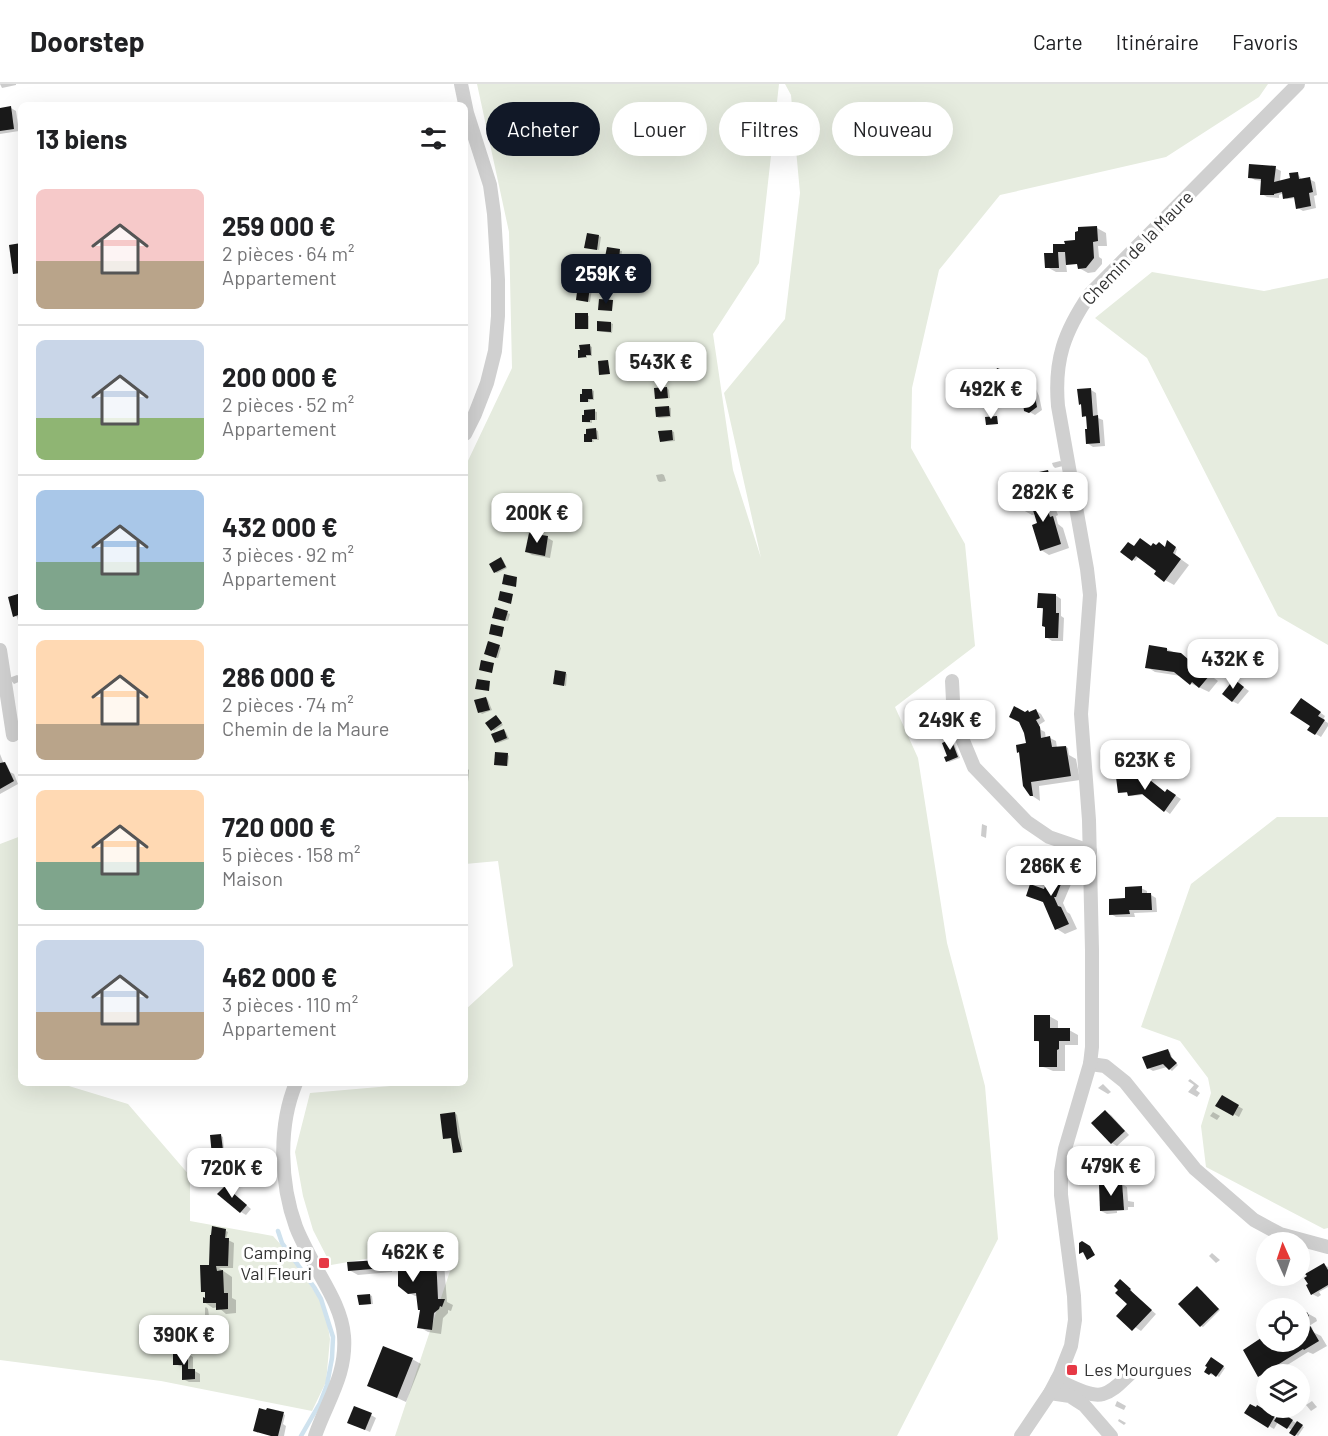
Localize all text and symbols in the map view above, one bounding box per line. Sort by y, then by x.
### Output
text: Doorstep [30,24,145,58]
text: Carte [1033,29,1083,54]
text: Itinéraire [1116,29,1199,54]
text: Favoris [1232,29,1298,54]
chip: Acheter [486,102,600,156]
chip: Louer [612,102,707,156]
chip: Filtres [719,102,820,156]
chip: Nouveau [832,102,953,156]
icon: filters [417,122,450,155]
text: 13 biens [36,123,127,154]
street label: Chemin de la Maure [1077,185,1198,309]
text: 259 000 € [222,210,336,241]
icon: home [84,213,156,285]
text: 2 pièces · 64 m² [222,241,355,265]
pin: 259K € [557,254,655,305]
text: 259K € [575,261,637,285]
text: Appartement [222,265,337,289]
pin: 543K € [612,342,710,393]
text: 543K € [630,349,692,373]
text: 200 000 € [222,361,338,392]
icon: home [84,364,156,436]
pin: 492K € [942,369,1040,420]
text: 492K € [959,376,1023,400]
text: 2 pièces · 52 m² [222,392,354,416]
text: Appartement [222,416,337,440]
pin: 282K € [994,472,1092,523]
text: 282K € [1012,479,1074,503]
pin: 200K € [488,493,586,544]
text: 200K € [505,500,569,524]
text: 432 000 € [222,511,338,542]
icon: home [84,514,156,586]
text: 3 pièces · 92 m² [222,542,354,566]
text: Appartement [222,566,337,590]
pin: 432K € [1184,639,1282,690]
text: 432K € [1201,646,1265,670]
text: 286 000 € [222,661,336,692]
icon: home [84,664,156,736]
text: 2 pièces · 74 m² [222,692,354,716]
pin: 249K € [901,700,999,751]
text: 249K € [918,707,982,731]
text: Chemin de la Maure [222,716,389,740]
pin: 623K € [1096,740,1194,791]
text: 623K € [1114,747,1176,771]
text: 720 000 € [222,811,336,842]
icon: home [84,814,156,886]
text: 5 pièces · 158 m² [222,842,360,866]
pin: 286K € [1002,846,1100,897]
text: 286K € [1020,853,1082,877]
text: Maison [222,866,283,890]
text: 462 000 € [222,961,338,992]
icon: home [84,964,156,1036]
text: 3 pièces · 110 m² [222,992,358,1016]
text: Appartement [222,1016,337,1040]
pin: 479K € [1062,1146,1160,1197]
pin: 720K € [183,1148,281,1199]
text: 479K € [1081,1153,1141,1177]
text: 720K € [201,1155,263,1179]
pin: 462K € [364,1232,462,1283]
north arrow [1256,1232,1310,1286]
map controls [1256,1232,1310,1418]
text: 462K € [381,1239,445,1263]
place label: Camping Val Fleuri [241,1241,312,1284]
marker: Camping Val Fleuri [317,1256,331,1270]
button: locate [1256,1298,1310,1352]
pin: 390K € [135,1315,233,1366]
text: 390K € [153,1322,215,1346]
place label: Les Mourgues [1084,1358,1192,1380]
marker: Les Mourgues [1065,1363,1079,1377]
button: layers [1256,1364,1310,1418]

